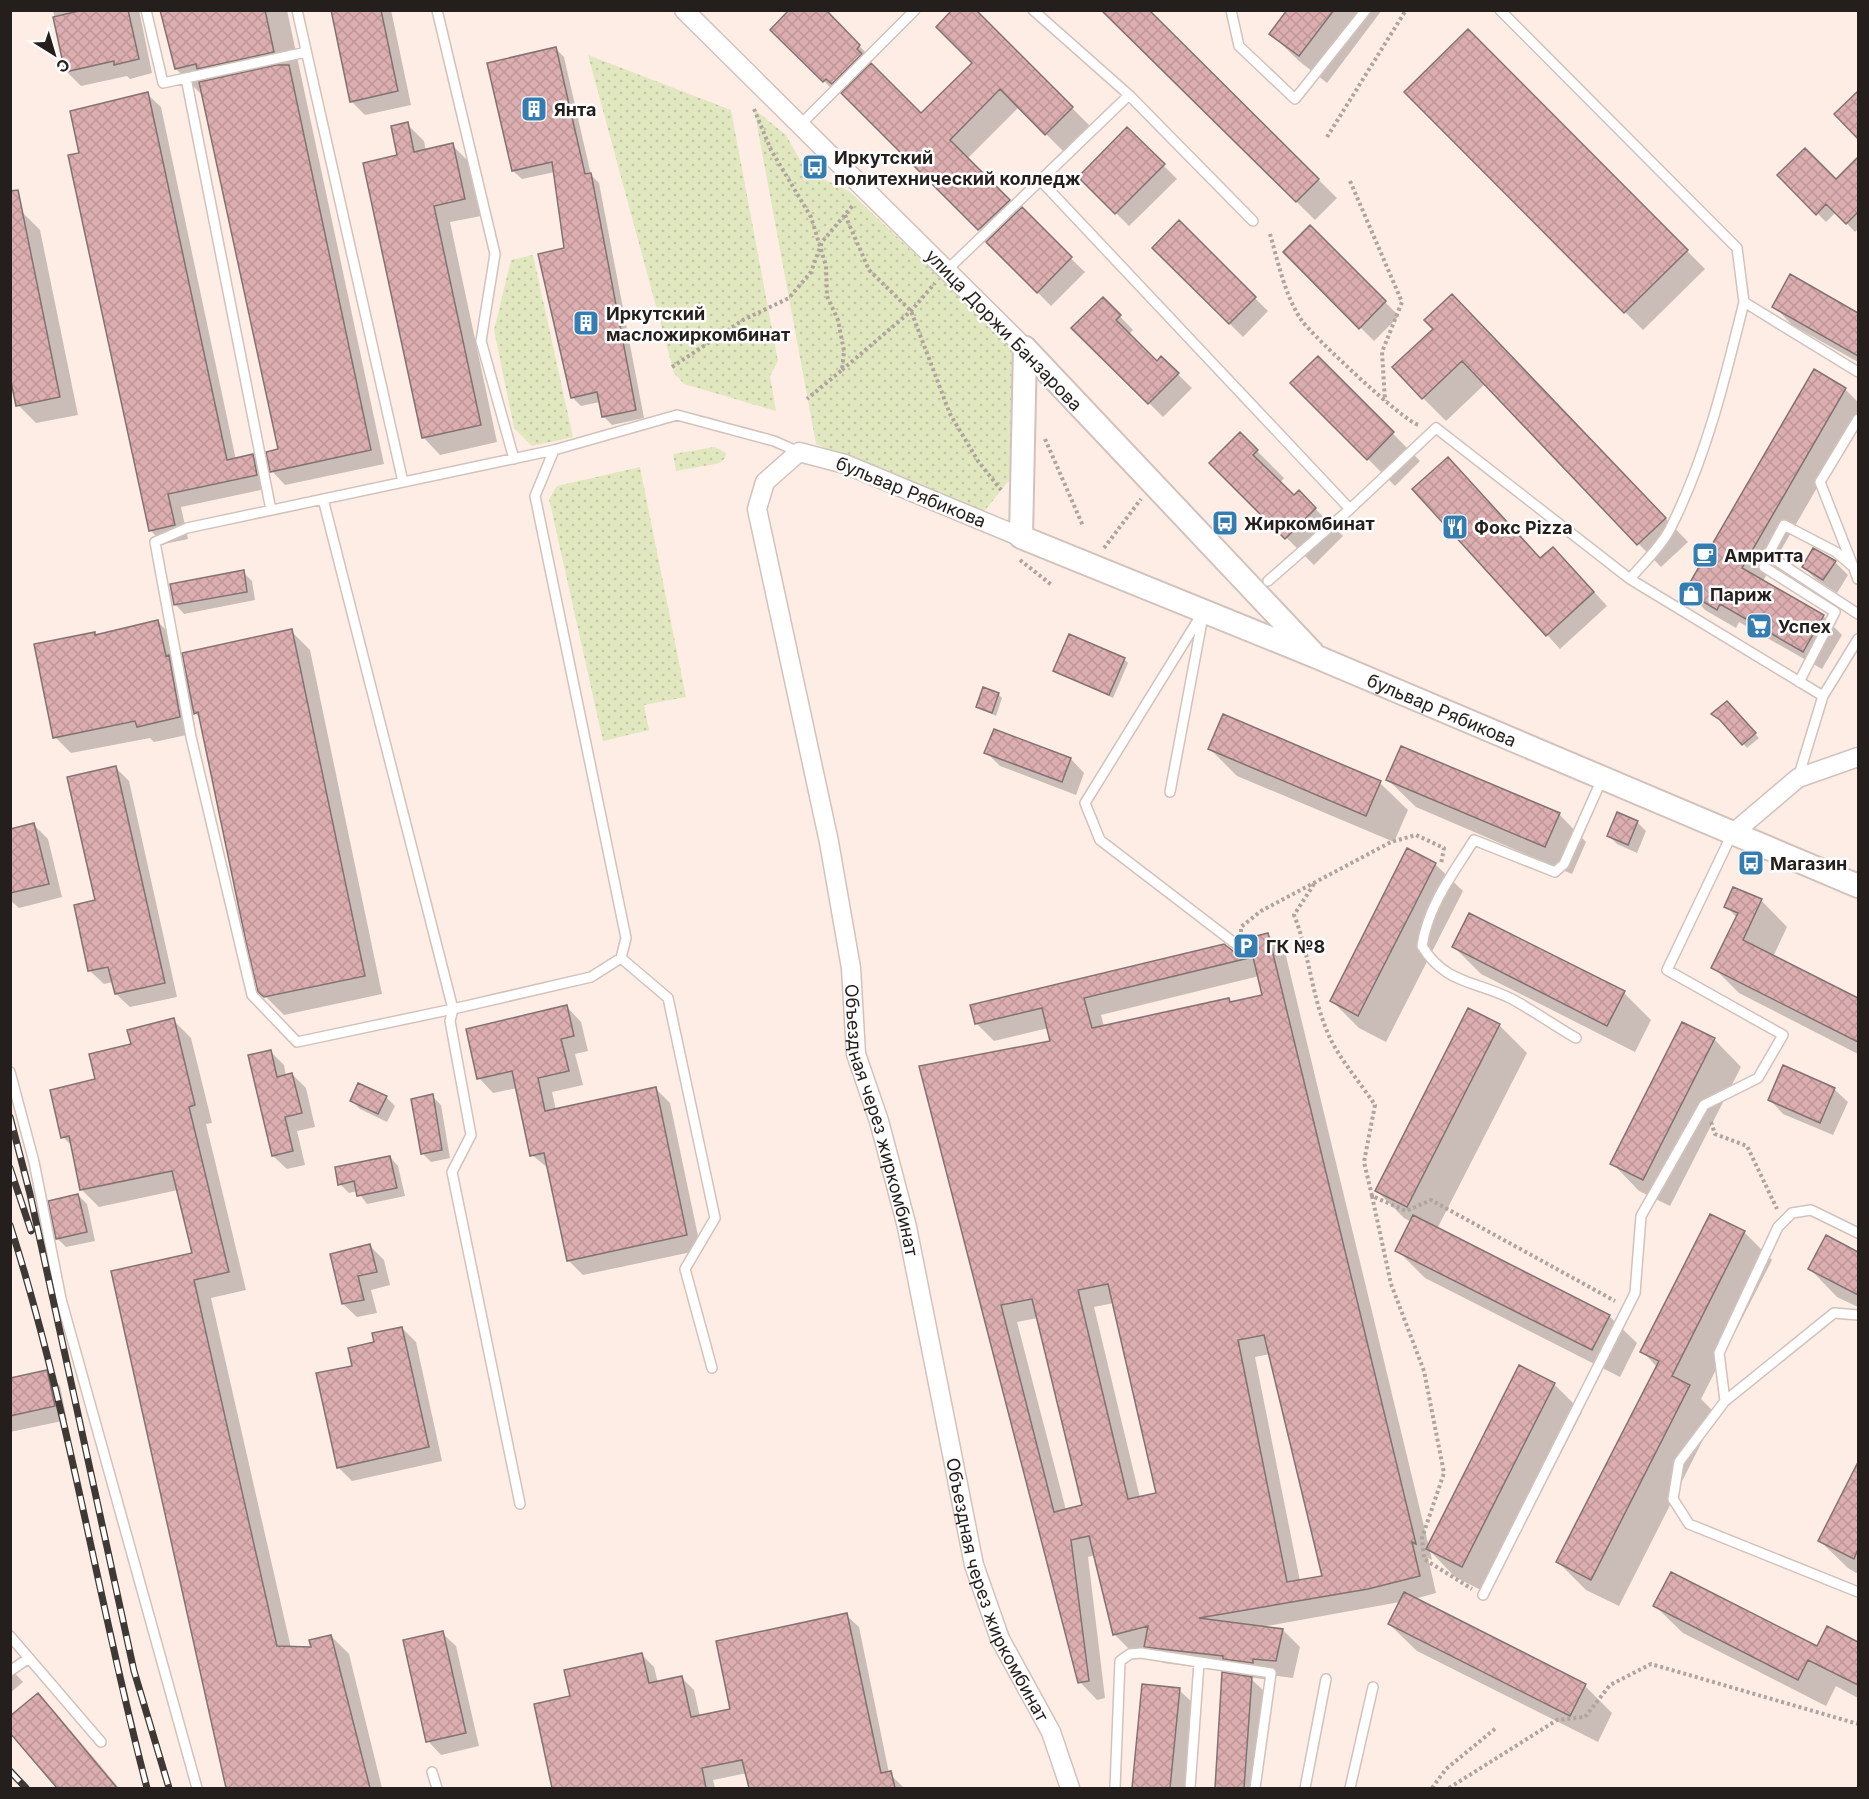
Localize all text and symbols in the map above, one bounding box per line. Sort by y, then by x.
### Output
north arrow [24,24,84,84]
text: С [52,54,74,78]
building icon: Янта [519,94,549,124]
place label: Янта [554,99,596,120]
place label: Иркутский политехнический колледж [834,147,1081,189]
bus stop icon: Иркутский политехнический колледж [800,152,830,182]
street label: улица Доржи Банзарова [921,245,1087,415]
place label: Иркутский масложиркомбинат [606,303,790,345]
building icon: Иркутский масложиркомбинат [571,308,601,338]
street label: бульвар Рябикова [833,452,989,532]
bus stop icon: Жиркомбинат [1210,508,1240,538]
restaurant icon: Фокс Pizza [1440,512,1470,542]
place label: Жиркомбинат [1244,513,1375,534]
place label: Фокс Pizza [1474,517,1573,538]
cafe icon: Амритта [1690,540,1720,570]
place label: Амритта [1724,545,1804,566]
shop icon: Париж [1676,579,1706,609]
place label: Париж [1710,584,1772,605]
supermarket icon: Успех [1744,611,1774,641]
place label: Успех [1778,616,1832,637]
street label: бульвар Рябикова [1364,669,1520,751]
bus stop icon: Магазин [1736,848,1766,878]
place label: Магазин [1770,853,1847,874]
parking icon: ГК №8 [1231,931,1261,961]
place label: ГК №8 [1266,936,1325,957]
street label: Объездная через жиркомбинат [841,983,923,1258]
street label: Объездная через жиркомбинат [942,1456,1054,1725]

